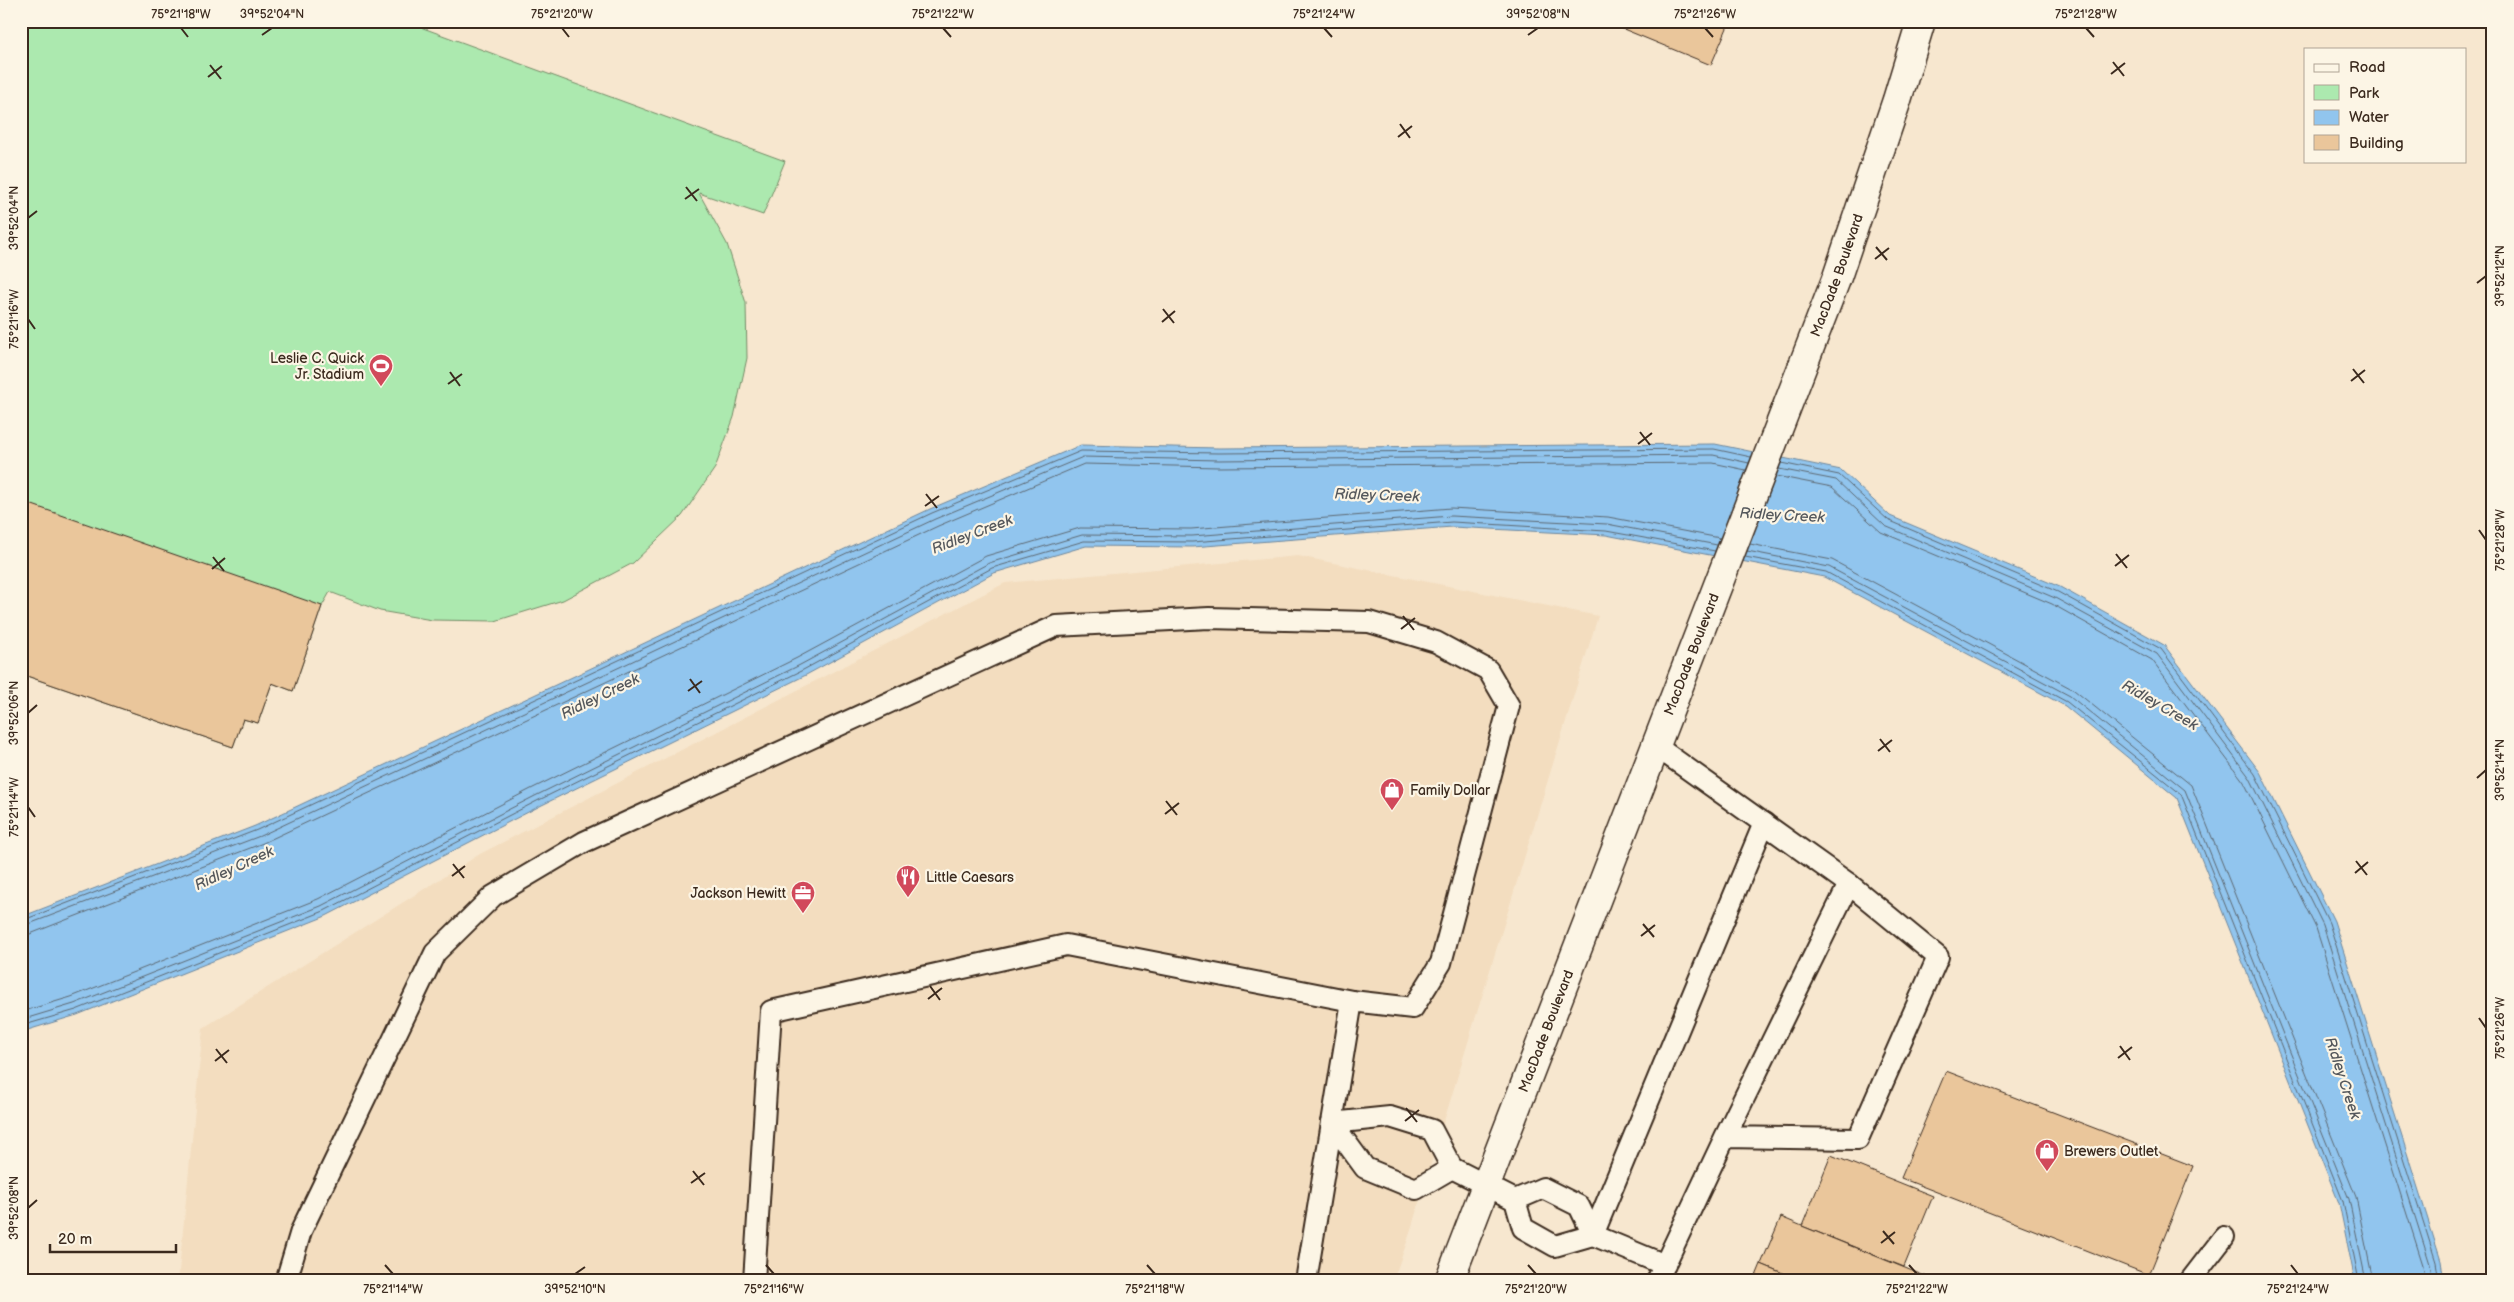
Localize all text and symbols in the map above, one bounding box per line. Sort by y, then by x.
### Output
text: 75°21'18"W [151,7,211,22]
text: 39°52'04"N [240,7,304,22]
text: 75°21'20"W [531,7,593,22]
text: 75°21'22"W [912,7,974,22]
text: 75°21'24"W [1293,7,1355,22]
text: 39°52'08"N [1506,7,1570,22]
text: 75°21'26"W [1674,7,1736,22]
text: 75°21'28"W [2055,7,2117,22]
legend [2304,48,2466,162]
text: Road [2349,58,2385,77]
text: Park [2349,84,2380,103]
text: Water [2349,108,2389,127]
text: Building [2349,134,2404,153]
text: 39°52'04"N [7,186,22,250]
street label: MacDade Boulevard [1807,212,1867,339]
text: 39°52'12"N [2493,245,2508,307]
text: 75°21'16"W [7,289,22,349]
place label: Leslie C. Quick Jr. Stadium [270,350,364,383]
sports icon: Leslie C. Quick Jr. Stadium [368,353,394,387]
water label: Ridley Creek [1334,485,1421,507]
water label: Ridley Creek [1739,504,1826,527]
text: 75°21'28"W [2493,509,2508,571]
water label: Ridley Creek [929,510,1016,559]
street label: MacDade Boulevard [1660,591,1723,718]
water label: Ridley Creek [558,669,643,724]
water label: Ridley Creek [2118,676,2202,735]
text: 39°52'06"N [7,681,22,745]
text: 39°52'14"N [2493,739,2508,801]
text: 75°21'14"W [7,777,22,837]
shop icon: Family Dollar [1379,777,1405,811]
place label: Family Dollar [1410,782,1491,799]
water label: Ridley Creek [192,842,277,895]
restaurant icon: Little Caesars [895,864,921,898]
place label: Little Caesars [926,869,1014,886]
office icon: Jackson Hewitt [790,880,816,914]
place label: Jackson Hewitt [690,885,787,902]
street label: MacDade Boulevard [1515,968,1577,1095]
text: 75°21'26"W [2493,997,2508,1059]
water label: Ridley Creek [2320,1035,2365,1122]
shop icon: Brewers Outlet [2034,1138,2060,1172]
place label: Brewers Outlet [2064,1143,2159,1160]
text: 39°52'08"N [7,1176,22,1240]
scale bar [50,1222,176,1254]
text: 20 m [58,1230,92,1249]
text: 75°21'14"W [363,1282,423,1297]
text: 39°52'10"N [544,1282,606,1297]
text: 75°21'16"W [744,1282,804,1297]
text: 75°21'18"W [1125,1282,1185,1297]
text: 75°21'20"W [1505,1282,1567,1297]
text: 75°21'22"W [1886,1282,1948,1297]
text: 75°21'24"W [2267,1282,2329,1297]

